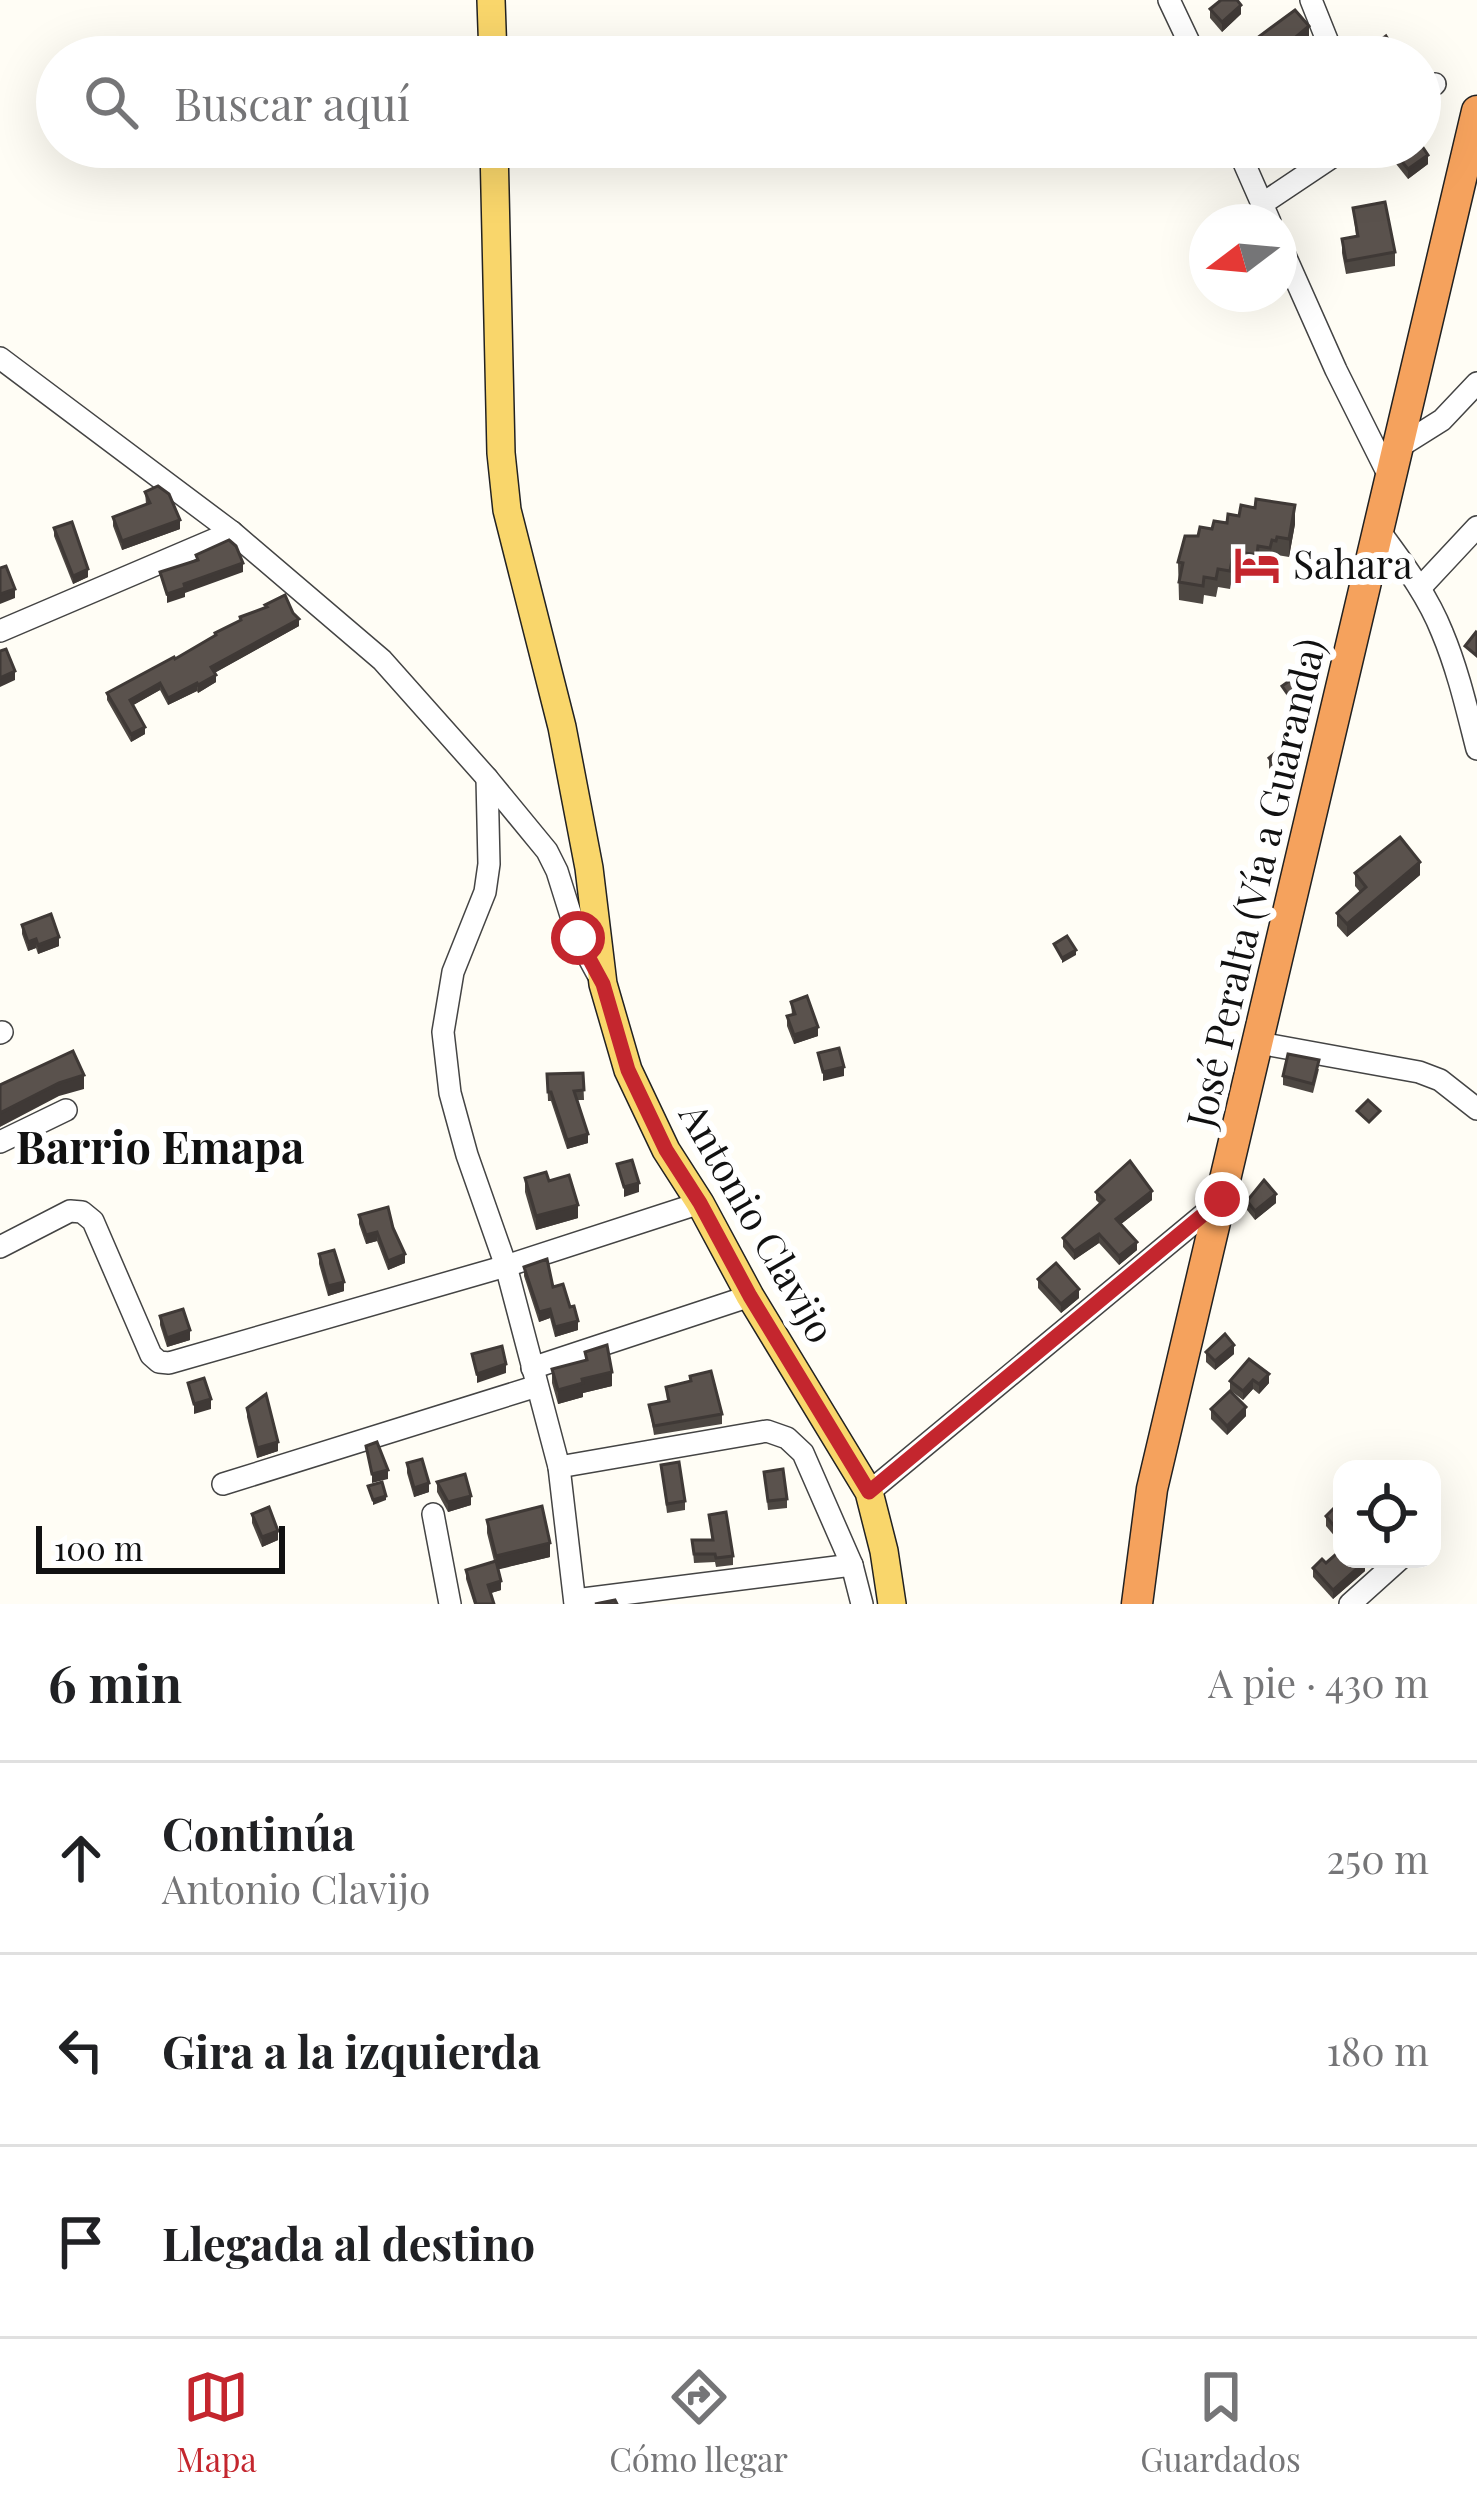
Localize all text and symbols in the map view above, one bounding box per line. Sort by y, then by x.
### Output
search box [36,36,1441,168]
icon: search [78,69,144,135]
text: Buscar aquí [174,72,410,132]
north arrow [1189,204,1297,312]
place label: Sahara [1293,537,1413,589]
hotel icon: Sahara [1232,540,1282,590]
street label: José Peralta (Vía a Guaranda) [1172,633,1336,1133]
route start [551,911,605,965]
street label: Antonio Clavijo [669,1092,848,1351]
district label: Barrio Emapa [16,1115,305,1175]
route end [1195,1172,1249,1226]
map controls [1333,1460,1441,1568]
button: locate [1333,1460,1441,1568]
scale bar [36,1520,285,1573]
text: 100 m [54,1525,143,1569]
text: 6 min [48,1648,182,1716]
text: A pie · 430 m [1208,1656,1429,1708]
text: Continúa [162,1802,355,1862]
icon: ahead [48,1825,114,1891]
text: 250 m [1326,1832,1429,1884]
text: Antonio Clavijo [162,1862,430,1914]
icon: left [48,2017,114,2083]
text: Gira a la izquierda [162,2020,541,2080]
text: 180 m [1327,2024,1429,2076]
icon: arrive [48,2209,114,2275]
text: Llegada al destino [162,2212,535,2272]
tab: Mapa [176,2364,257,2480]
tab: Cómo llegar [609,2364,788,2480]
tab: Guardados [1140,2364,1301,2480]

